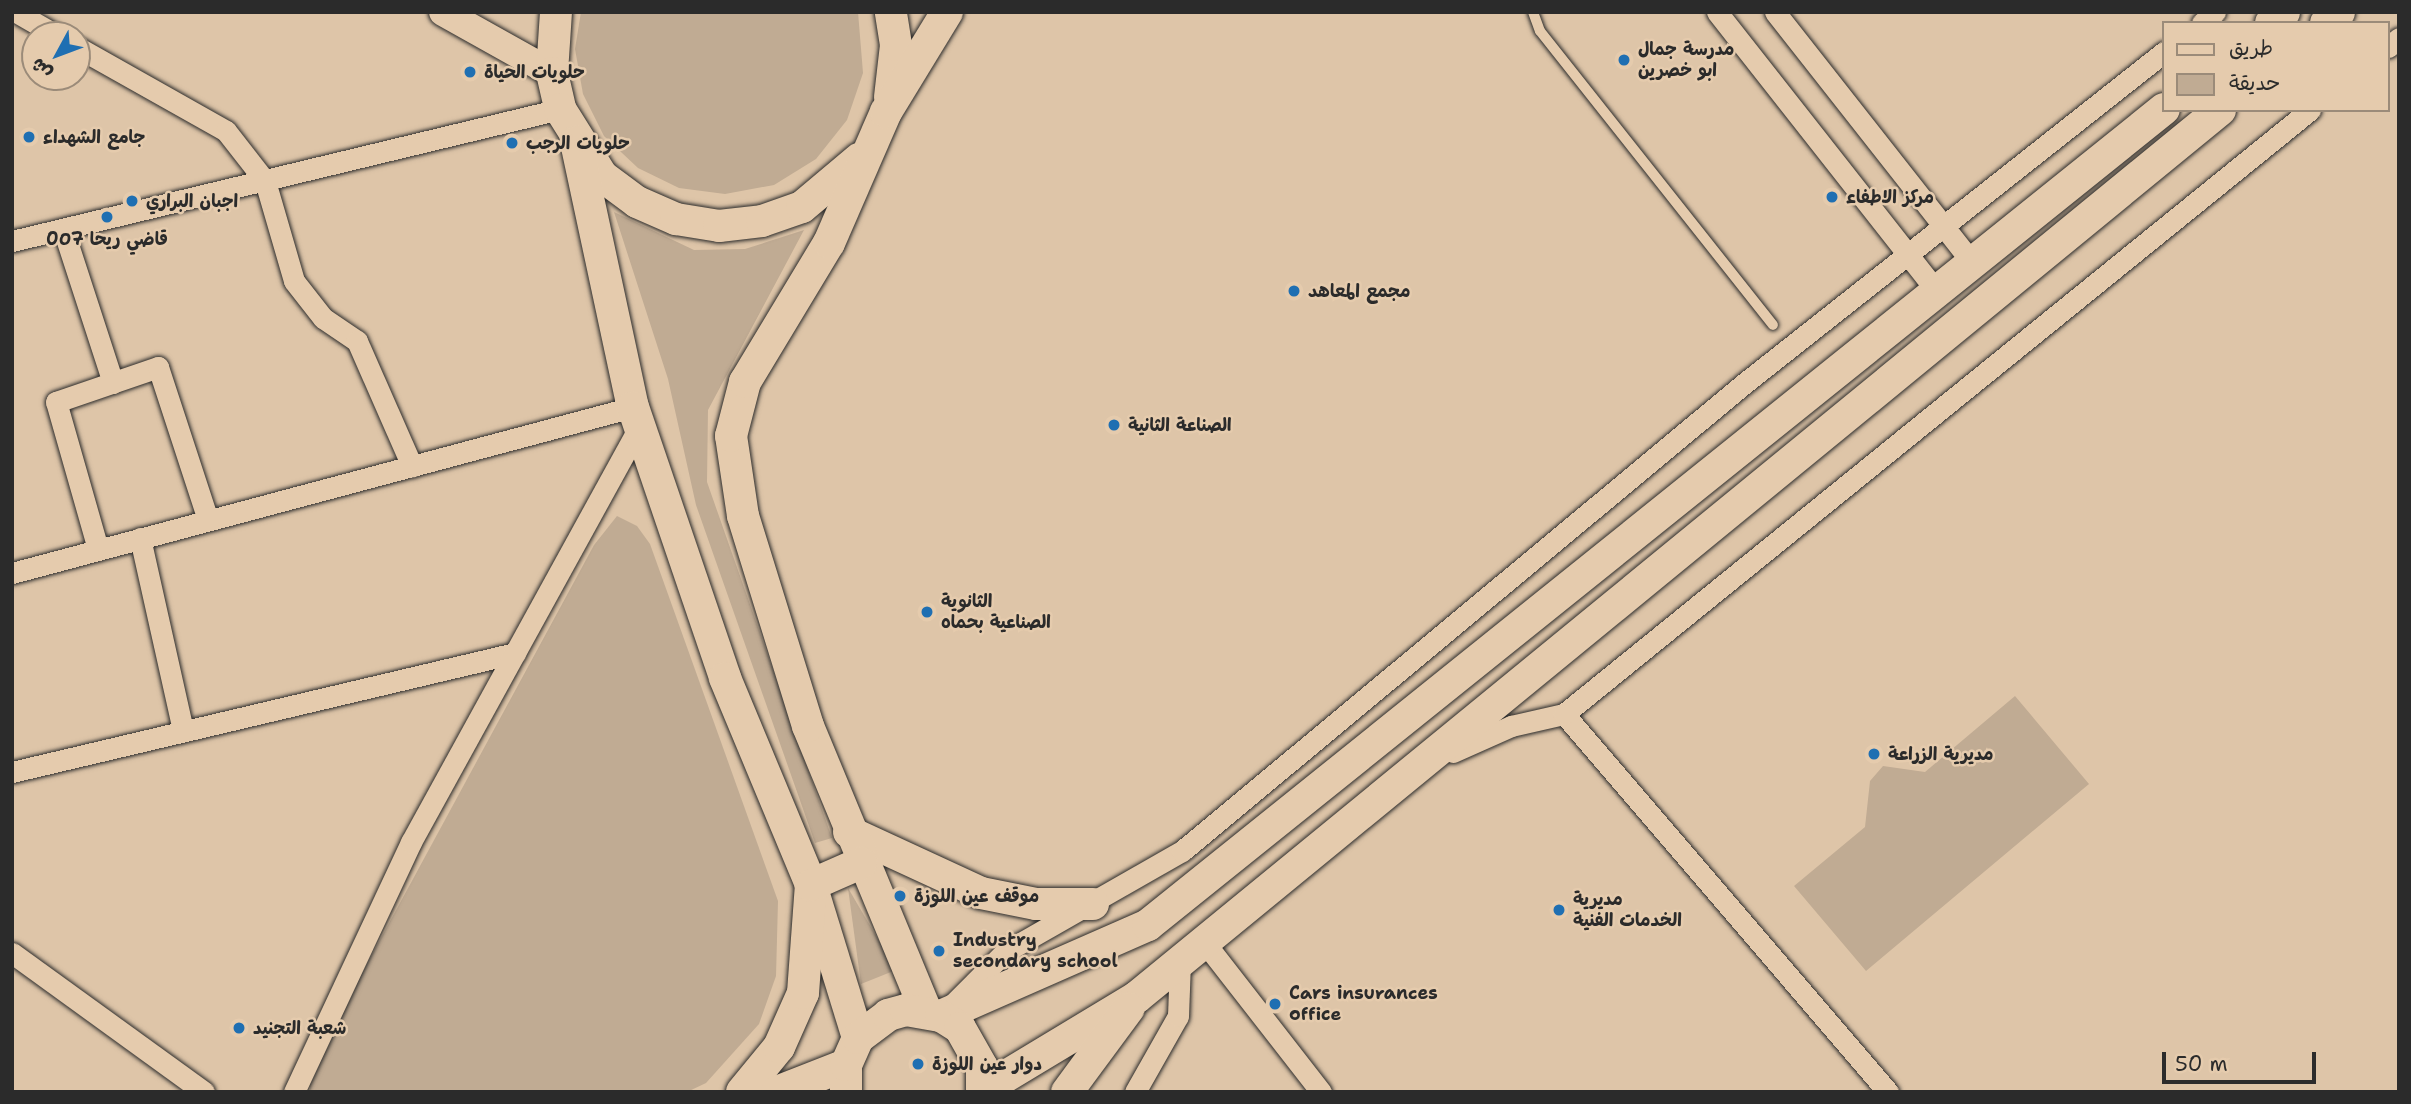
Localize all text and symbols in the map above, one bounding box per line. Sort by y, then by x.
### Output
north arrow [21,21,91,91]
legend [2162,21,2390,112]
text: طريق [2229,34,2273,62]
place label: مدرسة جمال ابو خصرين [1638,39,1734,82]
marker: مدرسة جمال ابو خصرين [1616,52,1632,68]
text: ش [25,53,58,85]
place label: حلويات الحياة [484,61,585,83]
marker: حلويات الحياة [462,64,478,80]
text: حديقة [2229,69,2280,97]
place label: جامع الشهداء [43,126,145,148]
marker: جامع الشهداء [21,129,37,145]
place label: حلويات الرجب [526,132,630,154]
marker: حلويات الرجب [504,135,520,151]
place label: مركز الاطفاء [1846,186,1934,208]
marker: مركز الاطفاء [1824,189,1840,205]
place label: اجبان البراري [146,190,238,212]
marker: اجبان البراري [124,193,140,209]
marker: قاضي ريحا 007 [99,209,115,225]
place label: قاضي ريحا 007 [46,228,168,250]
place label: مجمع المعاهد [1308,280,1410,302]
marker: مجمع المعاهد [1286,283,1302,299]
place label: الصناعة الثانية [1128,414,1232,436]
marker: الصناعة الثانية [1106,417,1122,433]
place label: الثانوية الصناعية بحماه [941,591,1051,634]
marker: الثانوية الصناعية بحماه [919,604,935,620]
place label: مديرية الزراعة [1888,743,1993,765]
marker: مديرية الزراعة [1866,746,1882,762]
place label: موقف عين اللوزة [914,885,1039,907]
marker: موقف عين اللوزة [892,888,908,904]
place label: مديرية الخدمات الفنية [1573,889,1682,932]
marker: مديرية الخدمات الفنية [1551,902,1567,918]
place label: Industry secondary school [953,930,1118,972]
marker: Industry secondary school [931,943,947,959]
place label: Cars insurances office [1289,983,1438,1026]
marker: Cars insurances office [1267,996,1283,1012]
place label: شعبة التجنيد [253,1017,346,1039]
marker: شعبة التجنيد [231,1020,247,1036]
scale bar [2166,1038,2320,1082]
text: 50 m [2175,1050,2228,1078]
place label: دوار عين اللوزة [932,1053,1042,1075]
marker: دوار عين اللوزة [910,1056,926,1072]

